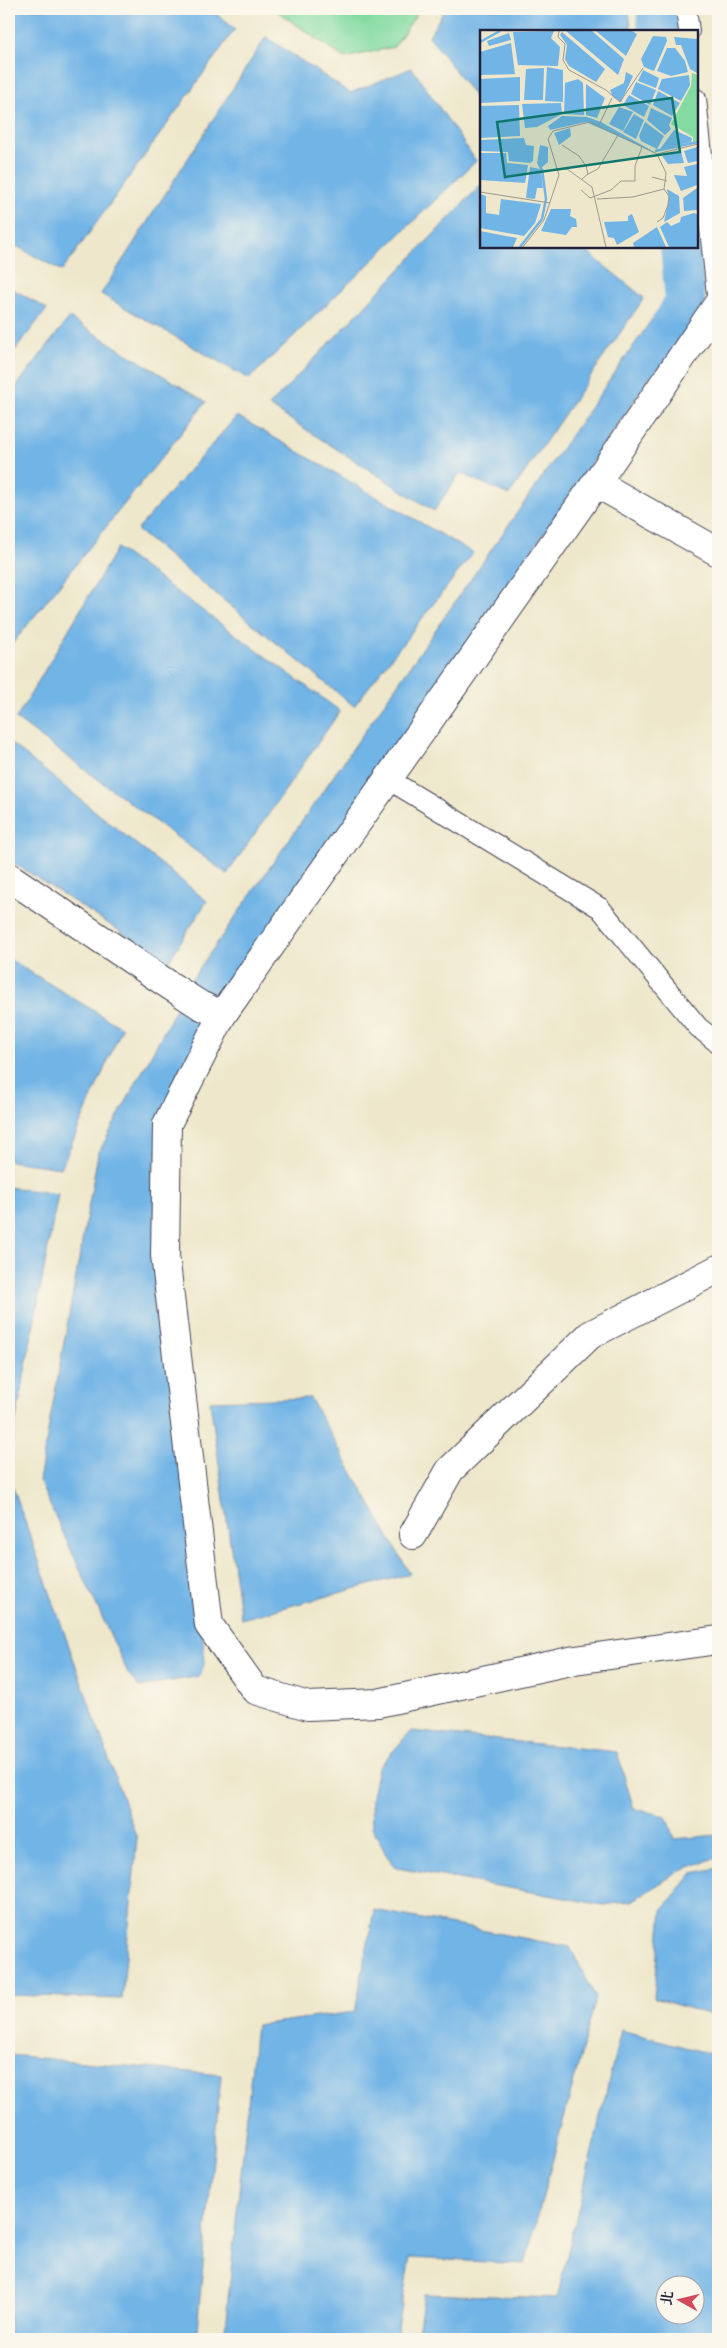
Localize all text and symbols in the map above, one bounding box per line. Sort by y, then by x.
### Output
inset map [480,30,697,248]
north arrow [654,2276,704,2326]
text: 北 [657,2290,678,2307]

